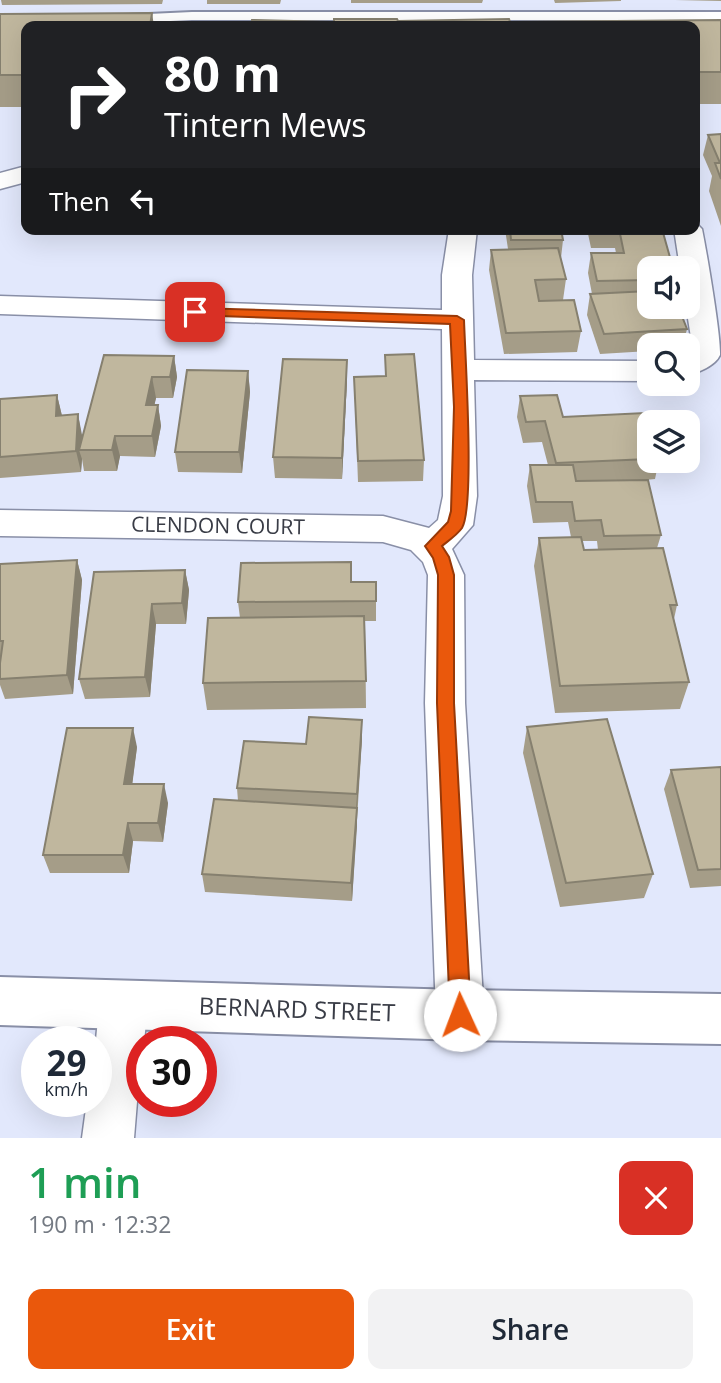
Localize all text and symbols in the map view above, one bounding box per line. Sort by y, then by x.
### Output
text: 80 m [164,40,281,106]
icon: right [49,49,140,140]
text: Tintern Mews [164,103,367,146]
icon: left [124,182,162,220]
text: Then [49,183,110,219]
map controls [637,256,700,473]
button: sound [637,256,700,319]
pin [165,282,225,342]
icon: arrive [176,293,214,331]
button: search [637,333,700,396]
button: layers [637,410,700,473]
street label: CLENDON COURT [131,509,306,541]
position arrow [423,978,497,1052]
street label: BERNARD STREET [198,989,396,1028]
speed limit sign: 30 [126,1026,217,1117]
text: 29 [46,1039,87,1086]
text: km/h [45,1077,88,1101]
text: 1 min [28,1153,141,1210]
button: close [619,1161,693,1235]
text: 190 m · 12:32 [28,1208,171,1240]
button: Exit [28,1289,354,1369]
button: Share [368,1289,693,1369]

